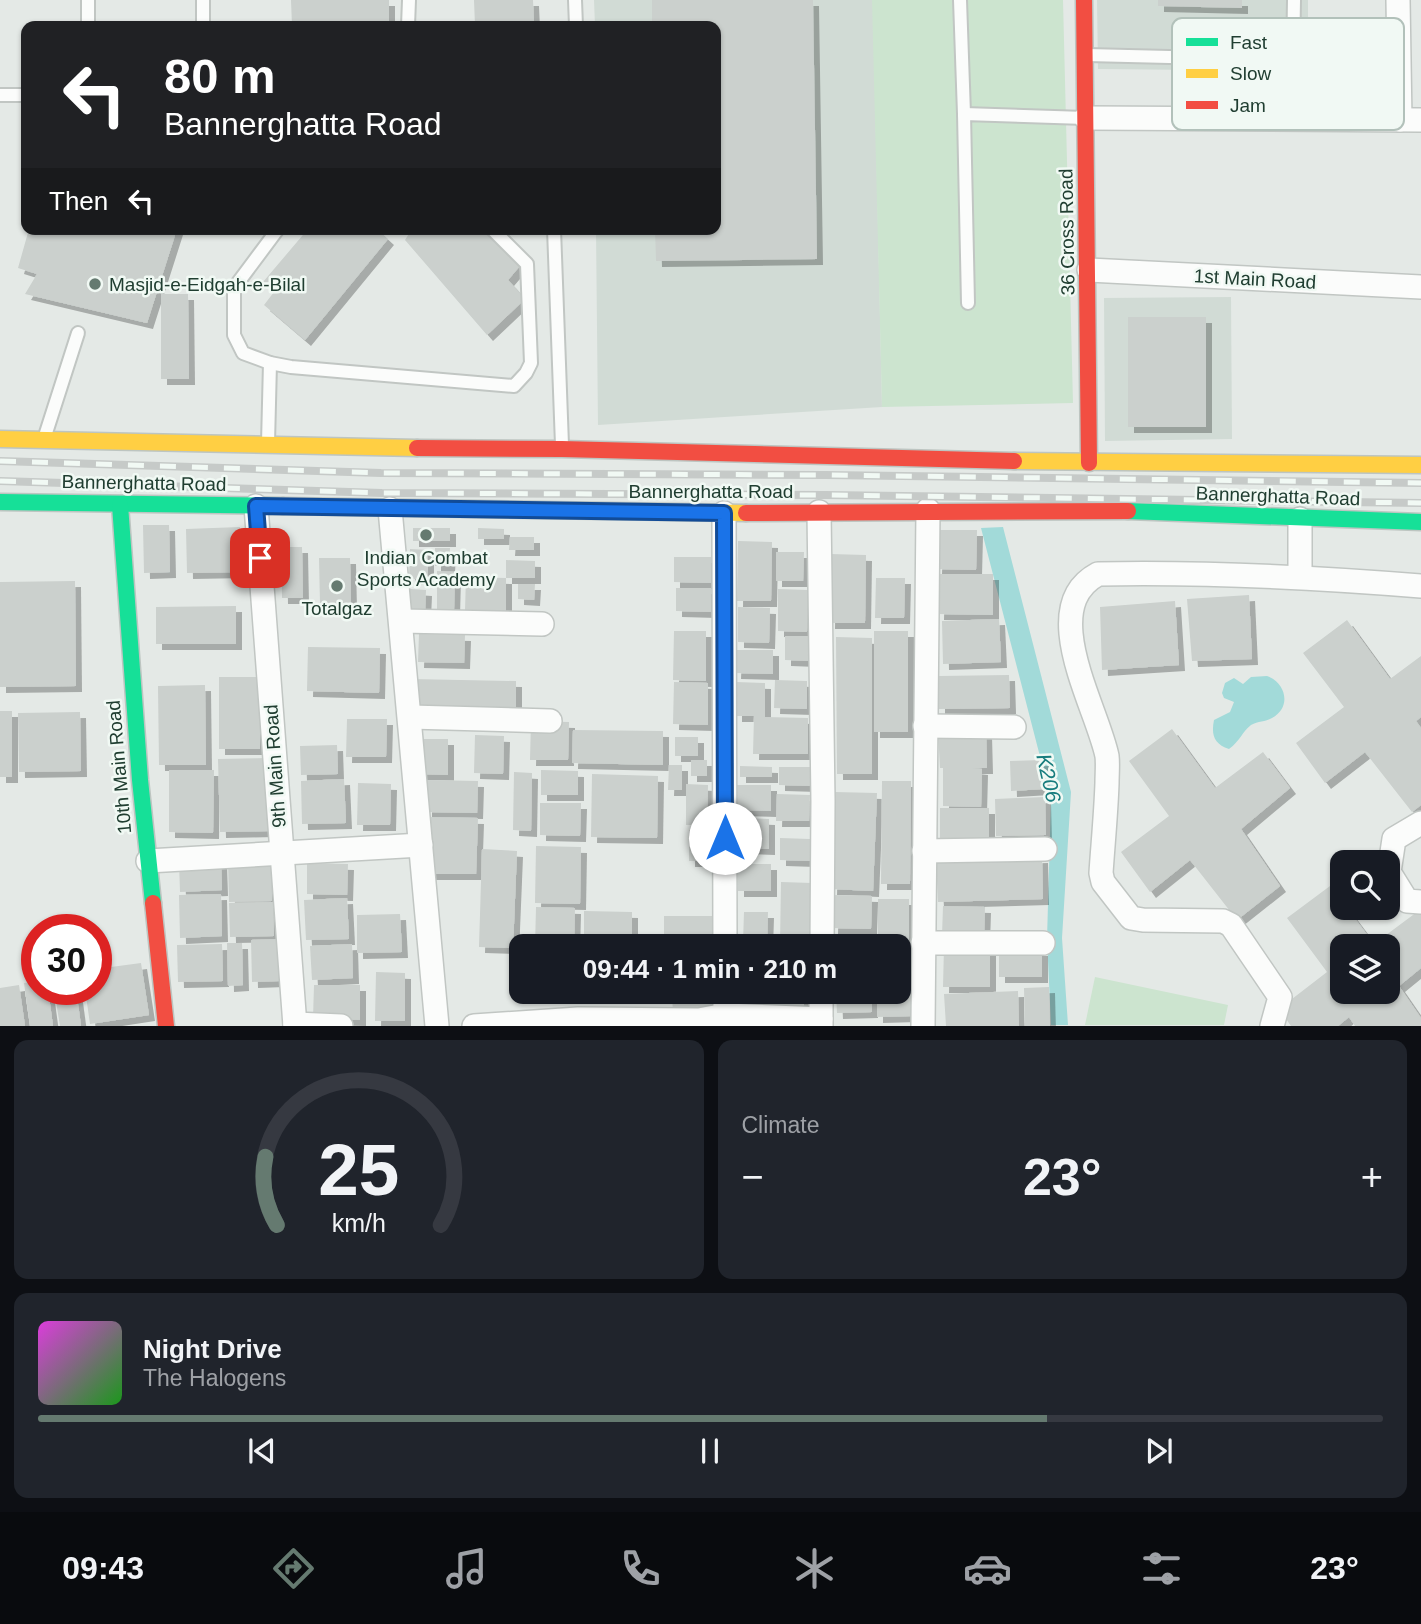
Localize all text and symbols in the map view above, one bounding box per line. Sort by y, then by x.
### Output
legend [1172,18,1404,130]
text: Fast [1230,32,1268,53]
icon: left [49,49,140,140]
text: 80 m [164,49,276,103]
text: Slow [1230,63,1271,84]
text: Jam [1230,95,1266,116]
text: Bannerghatta Road [164,106,442,142]
street label: 36 Cross Road [1055,168,1079,296]
icon: left [122,182,160,220]
text: Then [49,186,108,216]
street label: 1st Main Road [1193,265,1317,293]
place label: Masjid-e-Eidgah-e-Bilal [109,274,305,295]
marker: Masjid-e-Eidgah-e-Bilal [87,276,103,292]
street label: Bannerghatta Road [61,471,227,495]
street label: Bannerghatta Road [629,481,793,502]
street label: Bannerghatta Road [1195,483,1361,509]
marker: Indian Combat Sports Academy [418,527,434,543]
pin [230,528,290,588]
icon: arrive [241,539,279,577]
place label: Indian Combat Sports Academy [357,547,496,590]
marker: Totalgaz [329,578,345,594]
place label: Totalgaz [302,598,372,619]
street label: 10th Main Road [103,699,135,835]
street label: 9th Main Road [260,704,290,828]
water label: K206 [1032,752,1066,805]
position arrow [688,801,762,875]
map controls [1330,850,1400,1004]
button: search [1330,850,1400,920]
speed limit sign: 30 [21,914,112,1005]
button: layers [1330,934,1400,1004]
text: 09:44 · 1 min · 210 m [583,954,837,984]
text: Climate [742,1112,819,1138]
text: 25 [318,1130,399,1211]
text: 23° [1023,1148,1102,1206]
text: − [742,1156,764,1198]
text: + [1361,1156,1383,1198]
text: km/h [332,1209,386,1237]
text: Night Drive [143,1334,282,1364]
text: The Halogens [143,1365,286,1391]
icon: previous [243,1432,281,1470]
icon: pause [691,1432,729,1470]
icon: next [1140,1432,1178,1470]
icon: directions [269,1544,318,1593]
icon: music [442,1544,491,1593]
icon: phone [616,1544,665,1593]
icon: climate [790,1544,839,1593]
icon: car [963,1544,1012,1593]
icon: filters [1137,1544,1186,1593]
text: 09:43 [62,1550,144,1586]
text: 23° [1310,1550,1359,1586]

